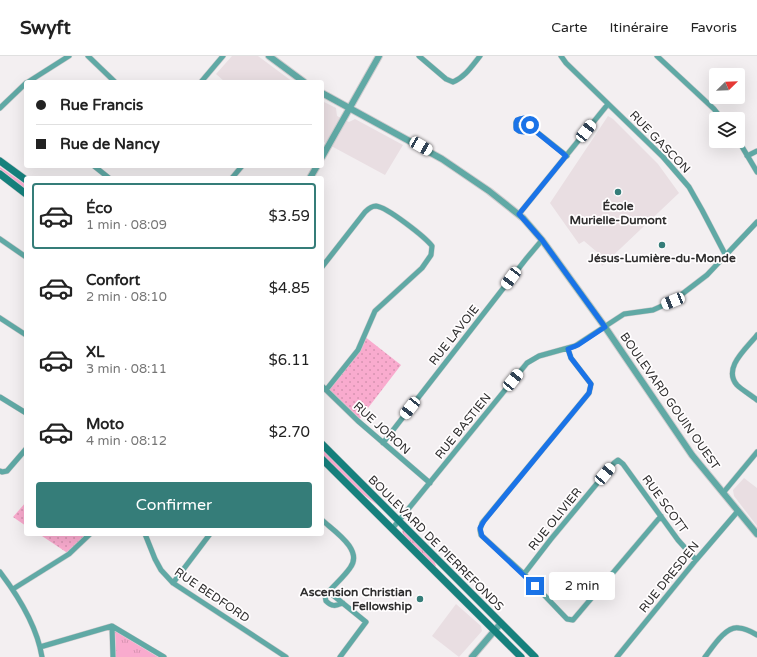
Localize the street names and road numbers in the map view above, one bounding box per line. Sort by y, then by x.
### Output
street label: RUE GASCON [627,108,693,176]
street label: RUE LAVOIE [426,302,482,368]
street label: BOULEVARD GOUIN OUEST [617,330,723,473]
street label: RUE BASTIEN [432,390,494,462]
street label: RUE JORON [351,399,413,457]
street label: BOULEVARD DE PIERREFONDS [365,472,507,614]
street label: RUE SCOTT [639,472,691,536]
street label: RUE OLIVIER [526,485,584,553]
street label: RUE DRESDEN [636,539,702,615]
street label: RUE BEDFORD [172,565,252,625]

